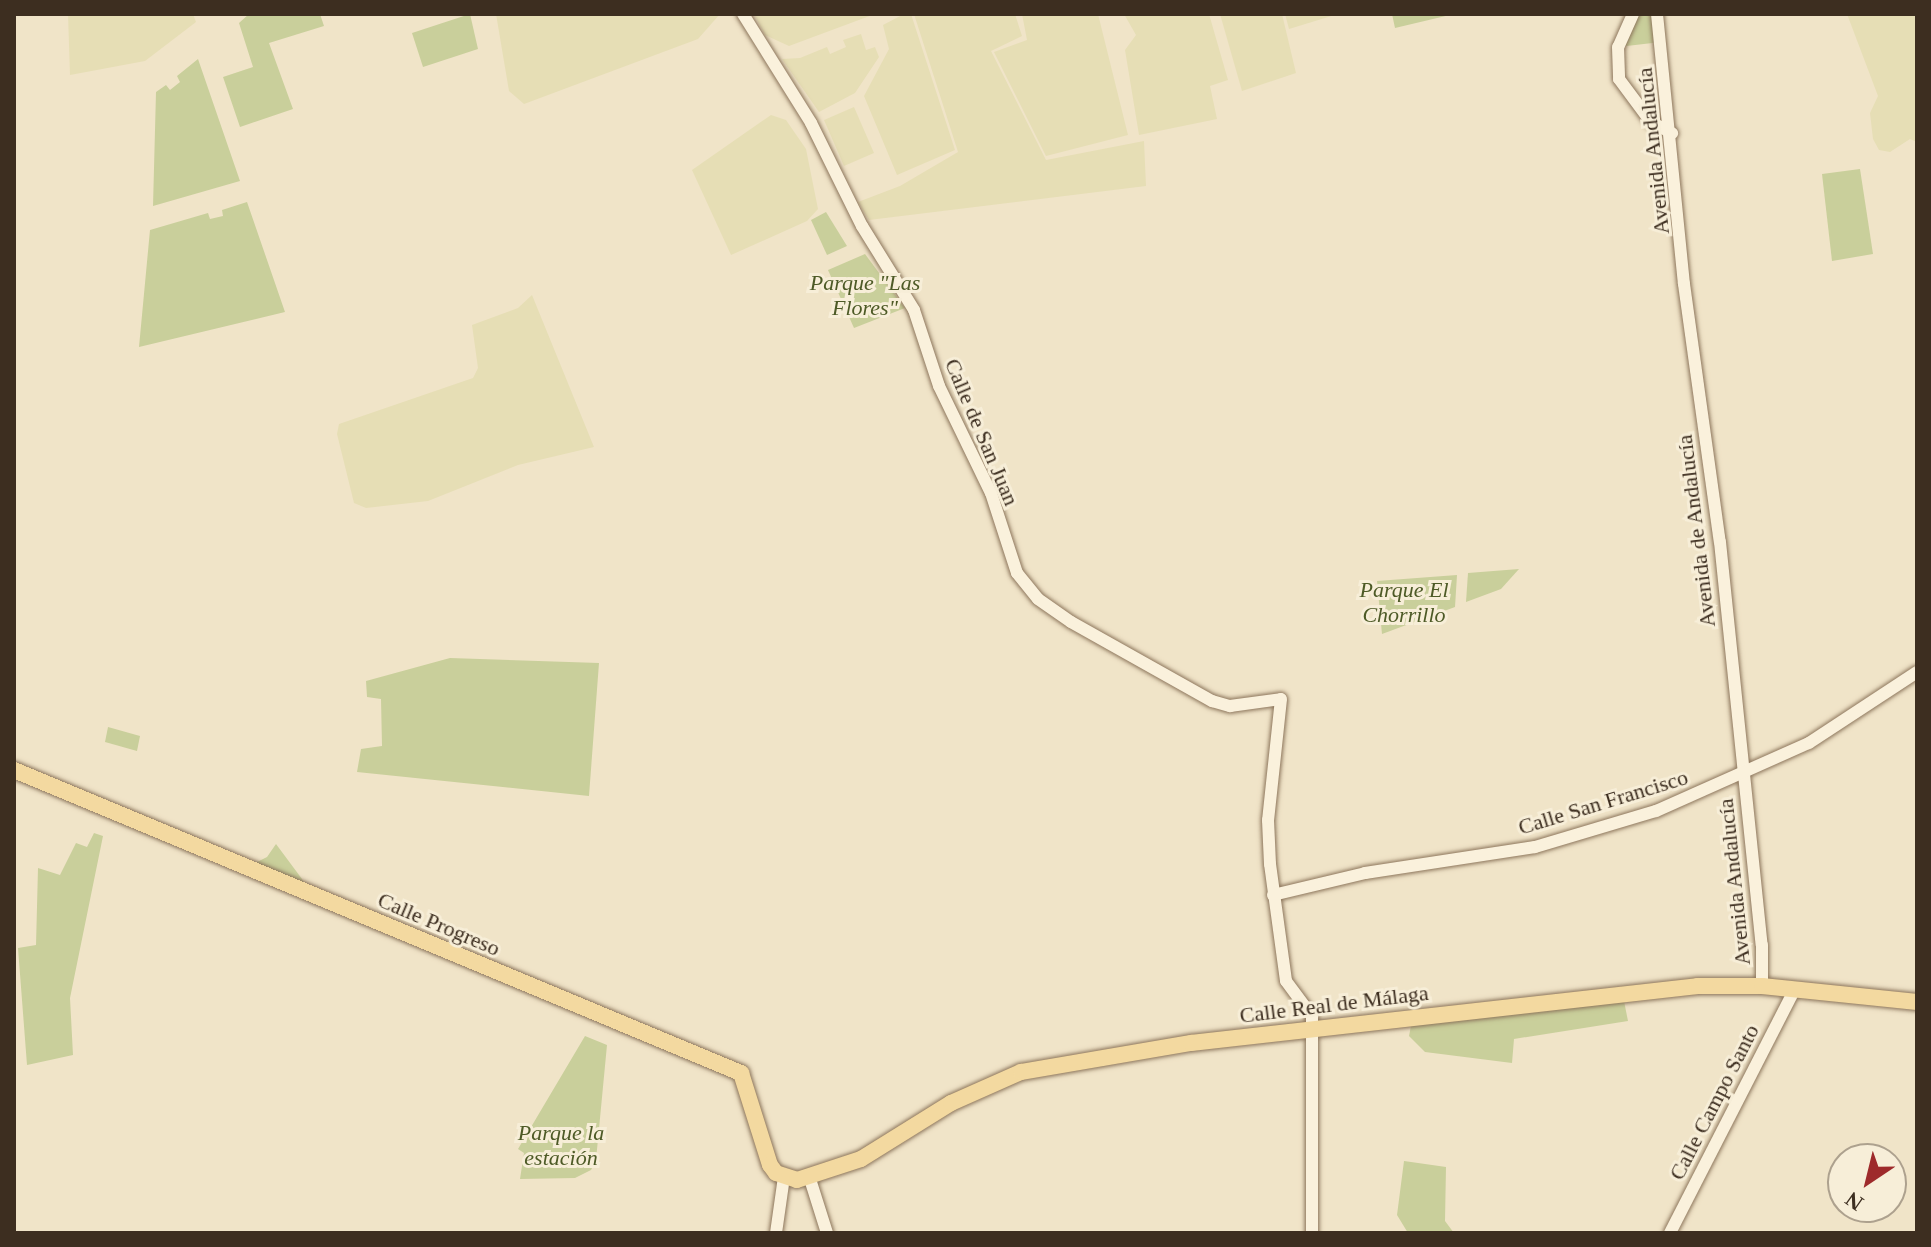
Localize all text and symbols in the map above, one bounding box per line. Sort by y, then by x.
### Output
street label: Avenida Andalucía [1631,66,1675,236]
park label: Parque "Las Flores" [810,269,920,320]
street label: Calle de San Juan [939,355,1025,509]
street label: Avenida de Andalucía [1671,433,1721,629]
park label: Parque El Chorrillo [1360,576,1448,628]
street label: Calle San Francisco [1515,764,1691,840]
street label: Avenida Andalucía [1712,797,1756,967]
street label: Calle Progreso [374,886,504,962]
street label: Calle Real de Málaga [1238,979,1430,1029]
street label: Calle Campo Santo [1663,1020,1765,1184]
park label: Parque la estación [518,1119,604,1170]
north arrow [1827,1143,1907,1223]
text: N [1840,1187,1868,1216]

